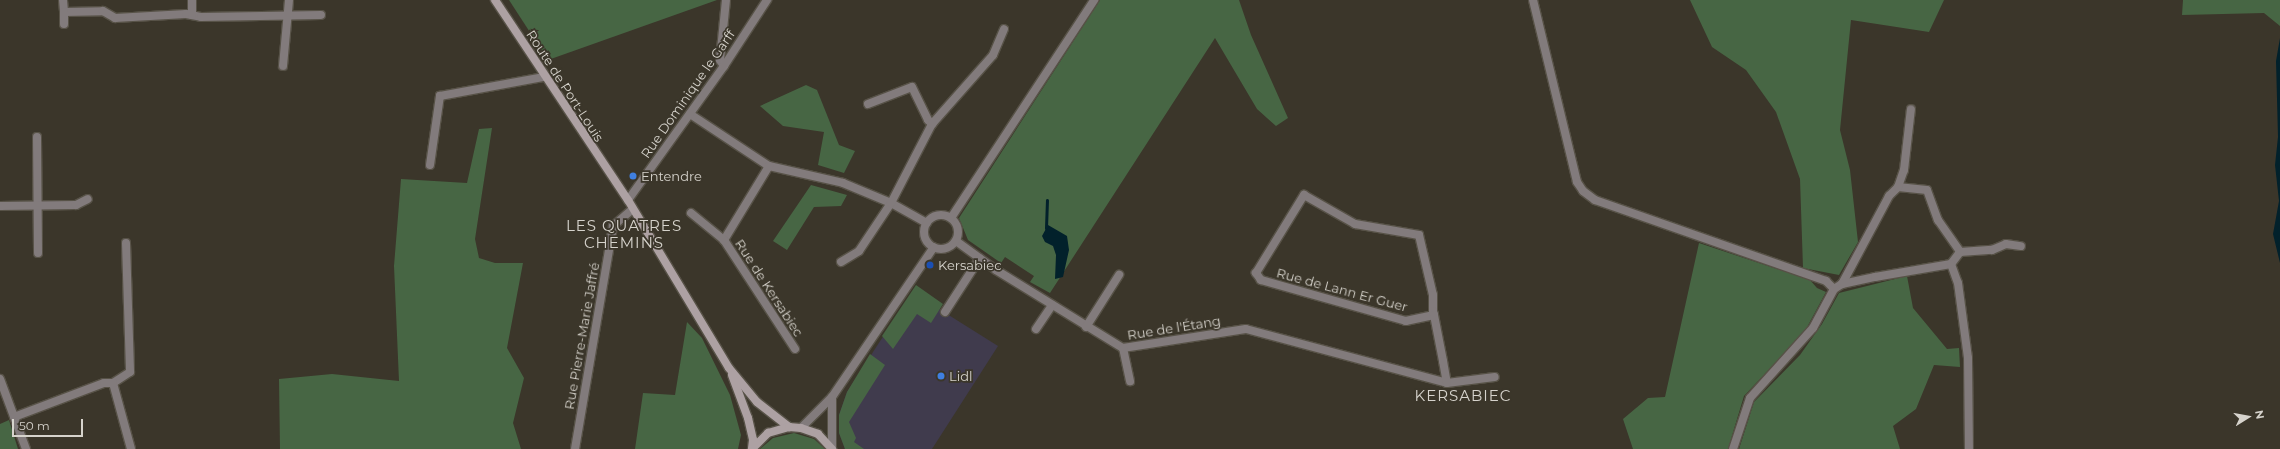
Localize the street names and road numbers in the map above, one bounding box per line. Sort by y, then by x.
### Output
street label: Route de Port-Louis [523,27,607,145]
street label: Rue Dominique le Garff [638,27,738,161]
street label: Rue de Kersabiec [732,236,806,340]
street label: Rue Pierre-Marie Jaffré [561,261,603,411]
street label: Rue de Lann Er Guer [1275,265,1409,315]
street label: Rue de l'Étang [1126,313,1222,343]

